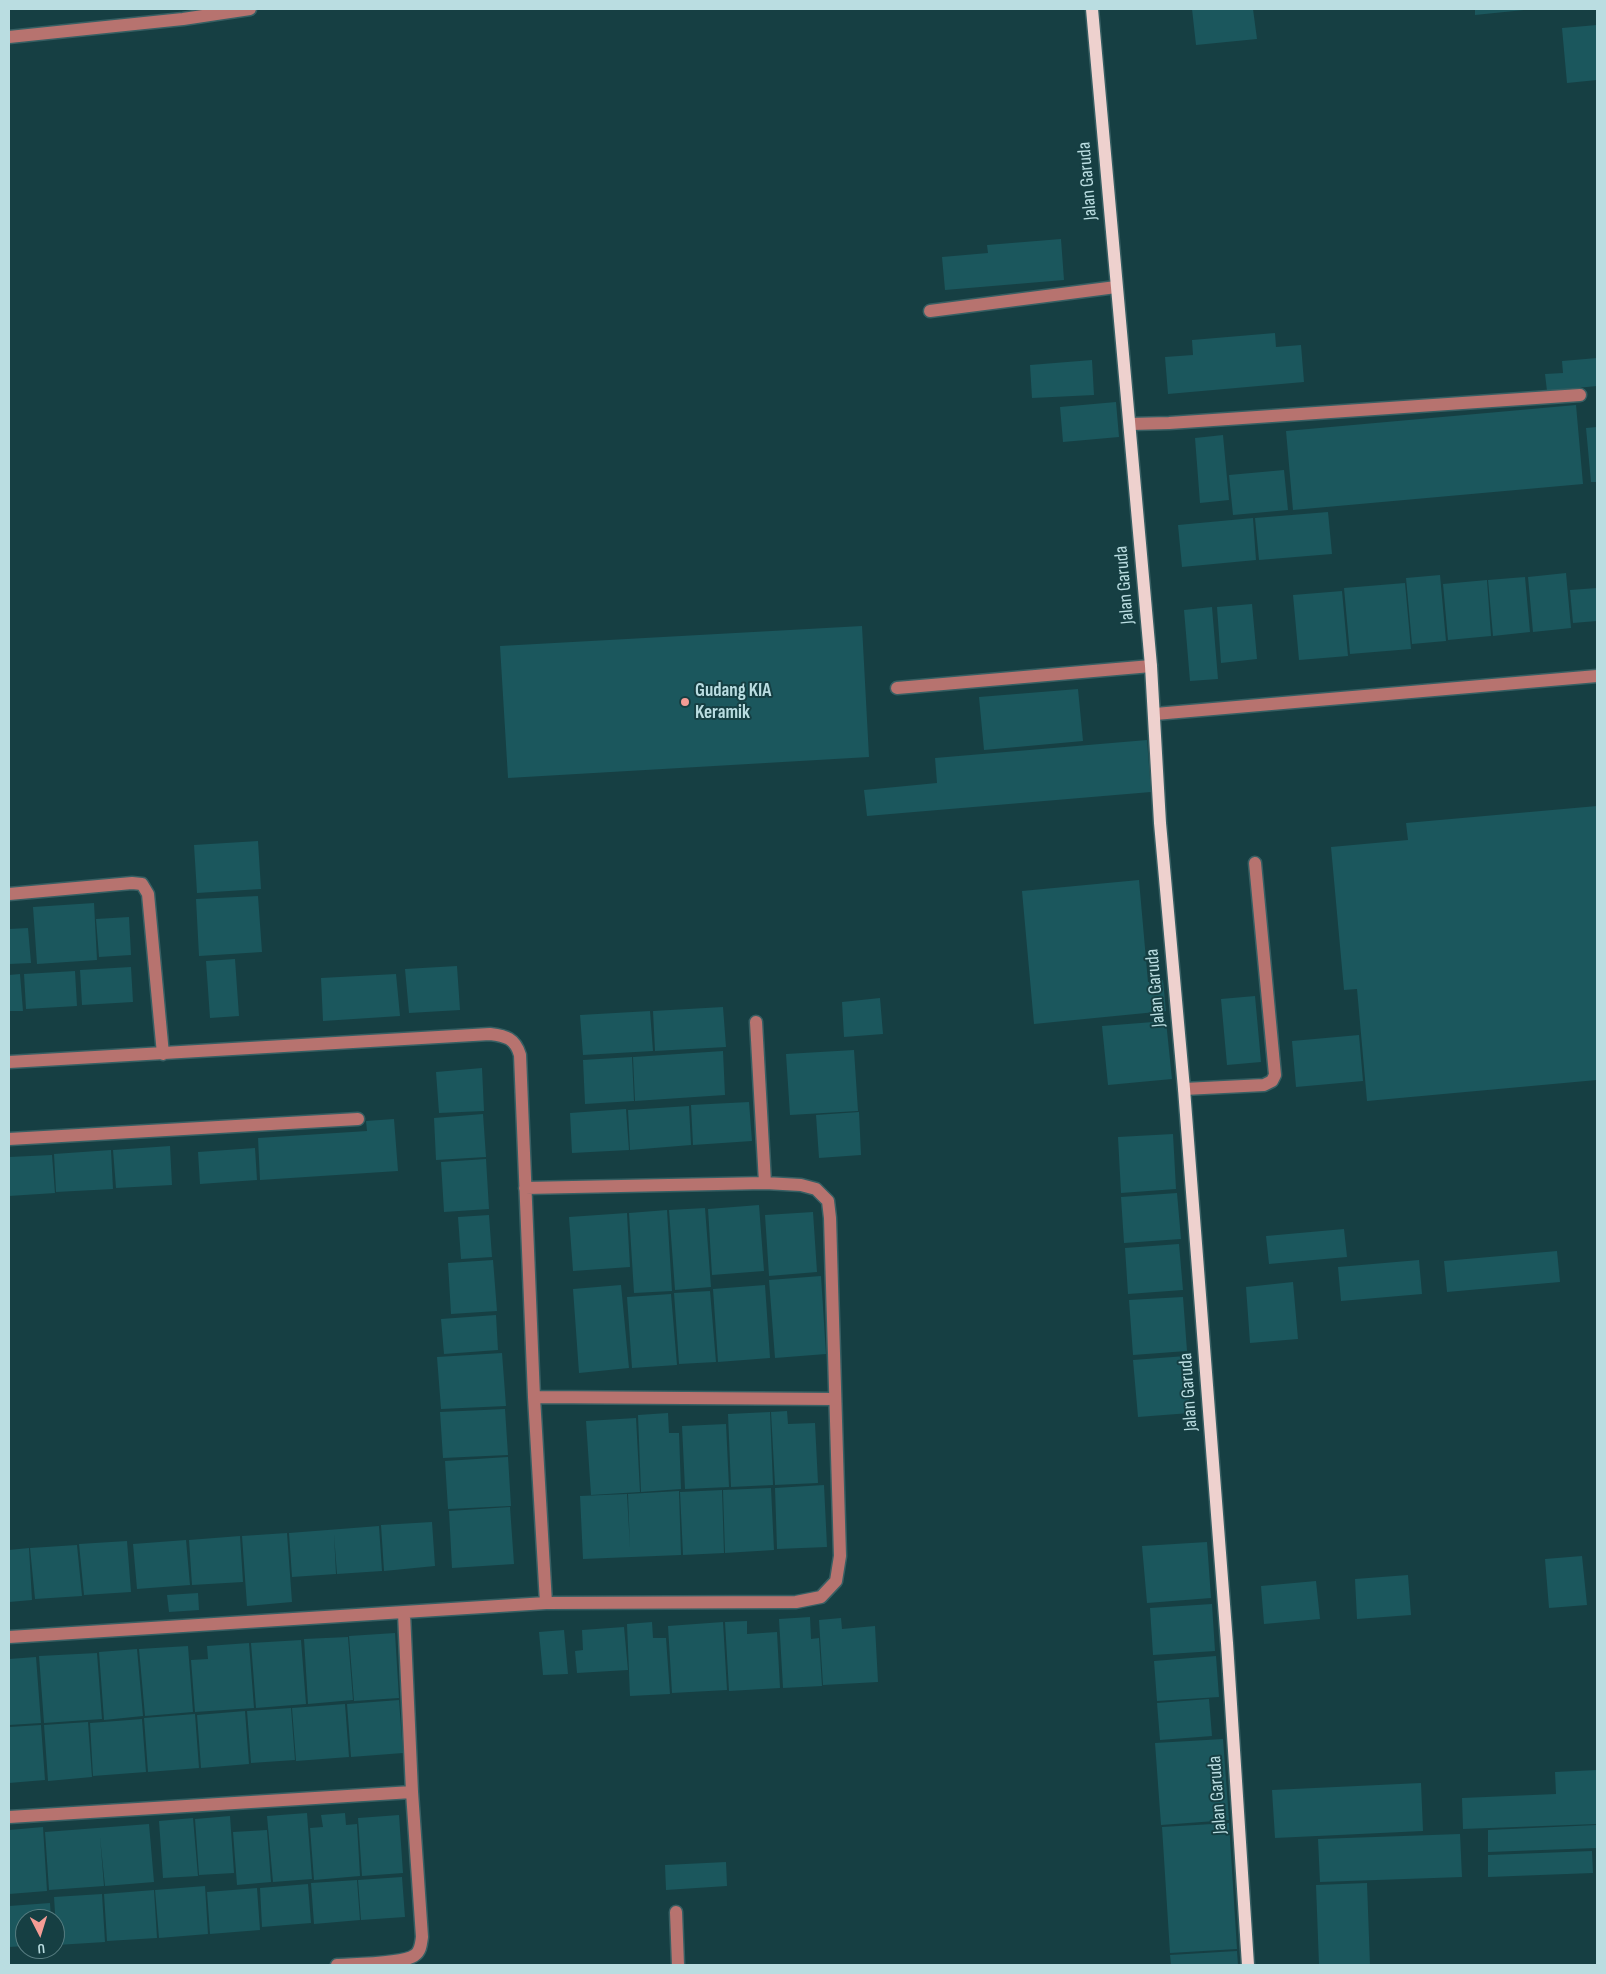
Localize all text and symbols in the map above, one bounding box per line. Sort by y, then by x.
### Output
street label: Jalan Garuda [1073,141,1103,221]
street label: Jalan Garuda [1110,545,1140,625]
place label: Gudang KIA Keramik [695,680,771,724]
marker: Gudang KIA Keramik [679,696,691,708]
street label: Jalan Garuda [1141,948,1171,1028]
street label: Jalan Garuda [1175,1352,1203,1432]
street label: Jalan Garuda [1204,1755,1232,1835]
north arrow [15,1909,65,1959]
text: U [37,1940,46,1957]

